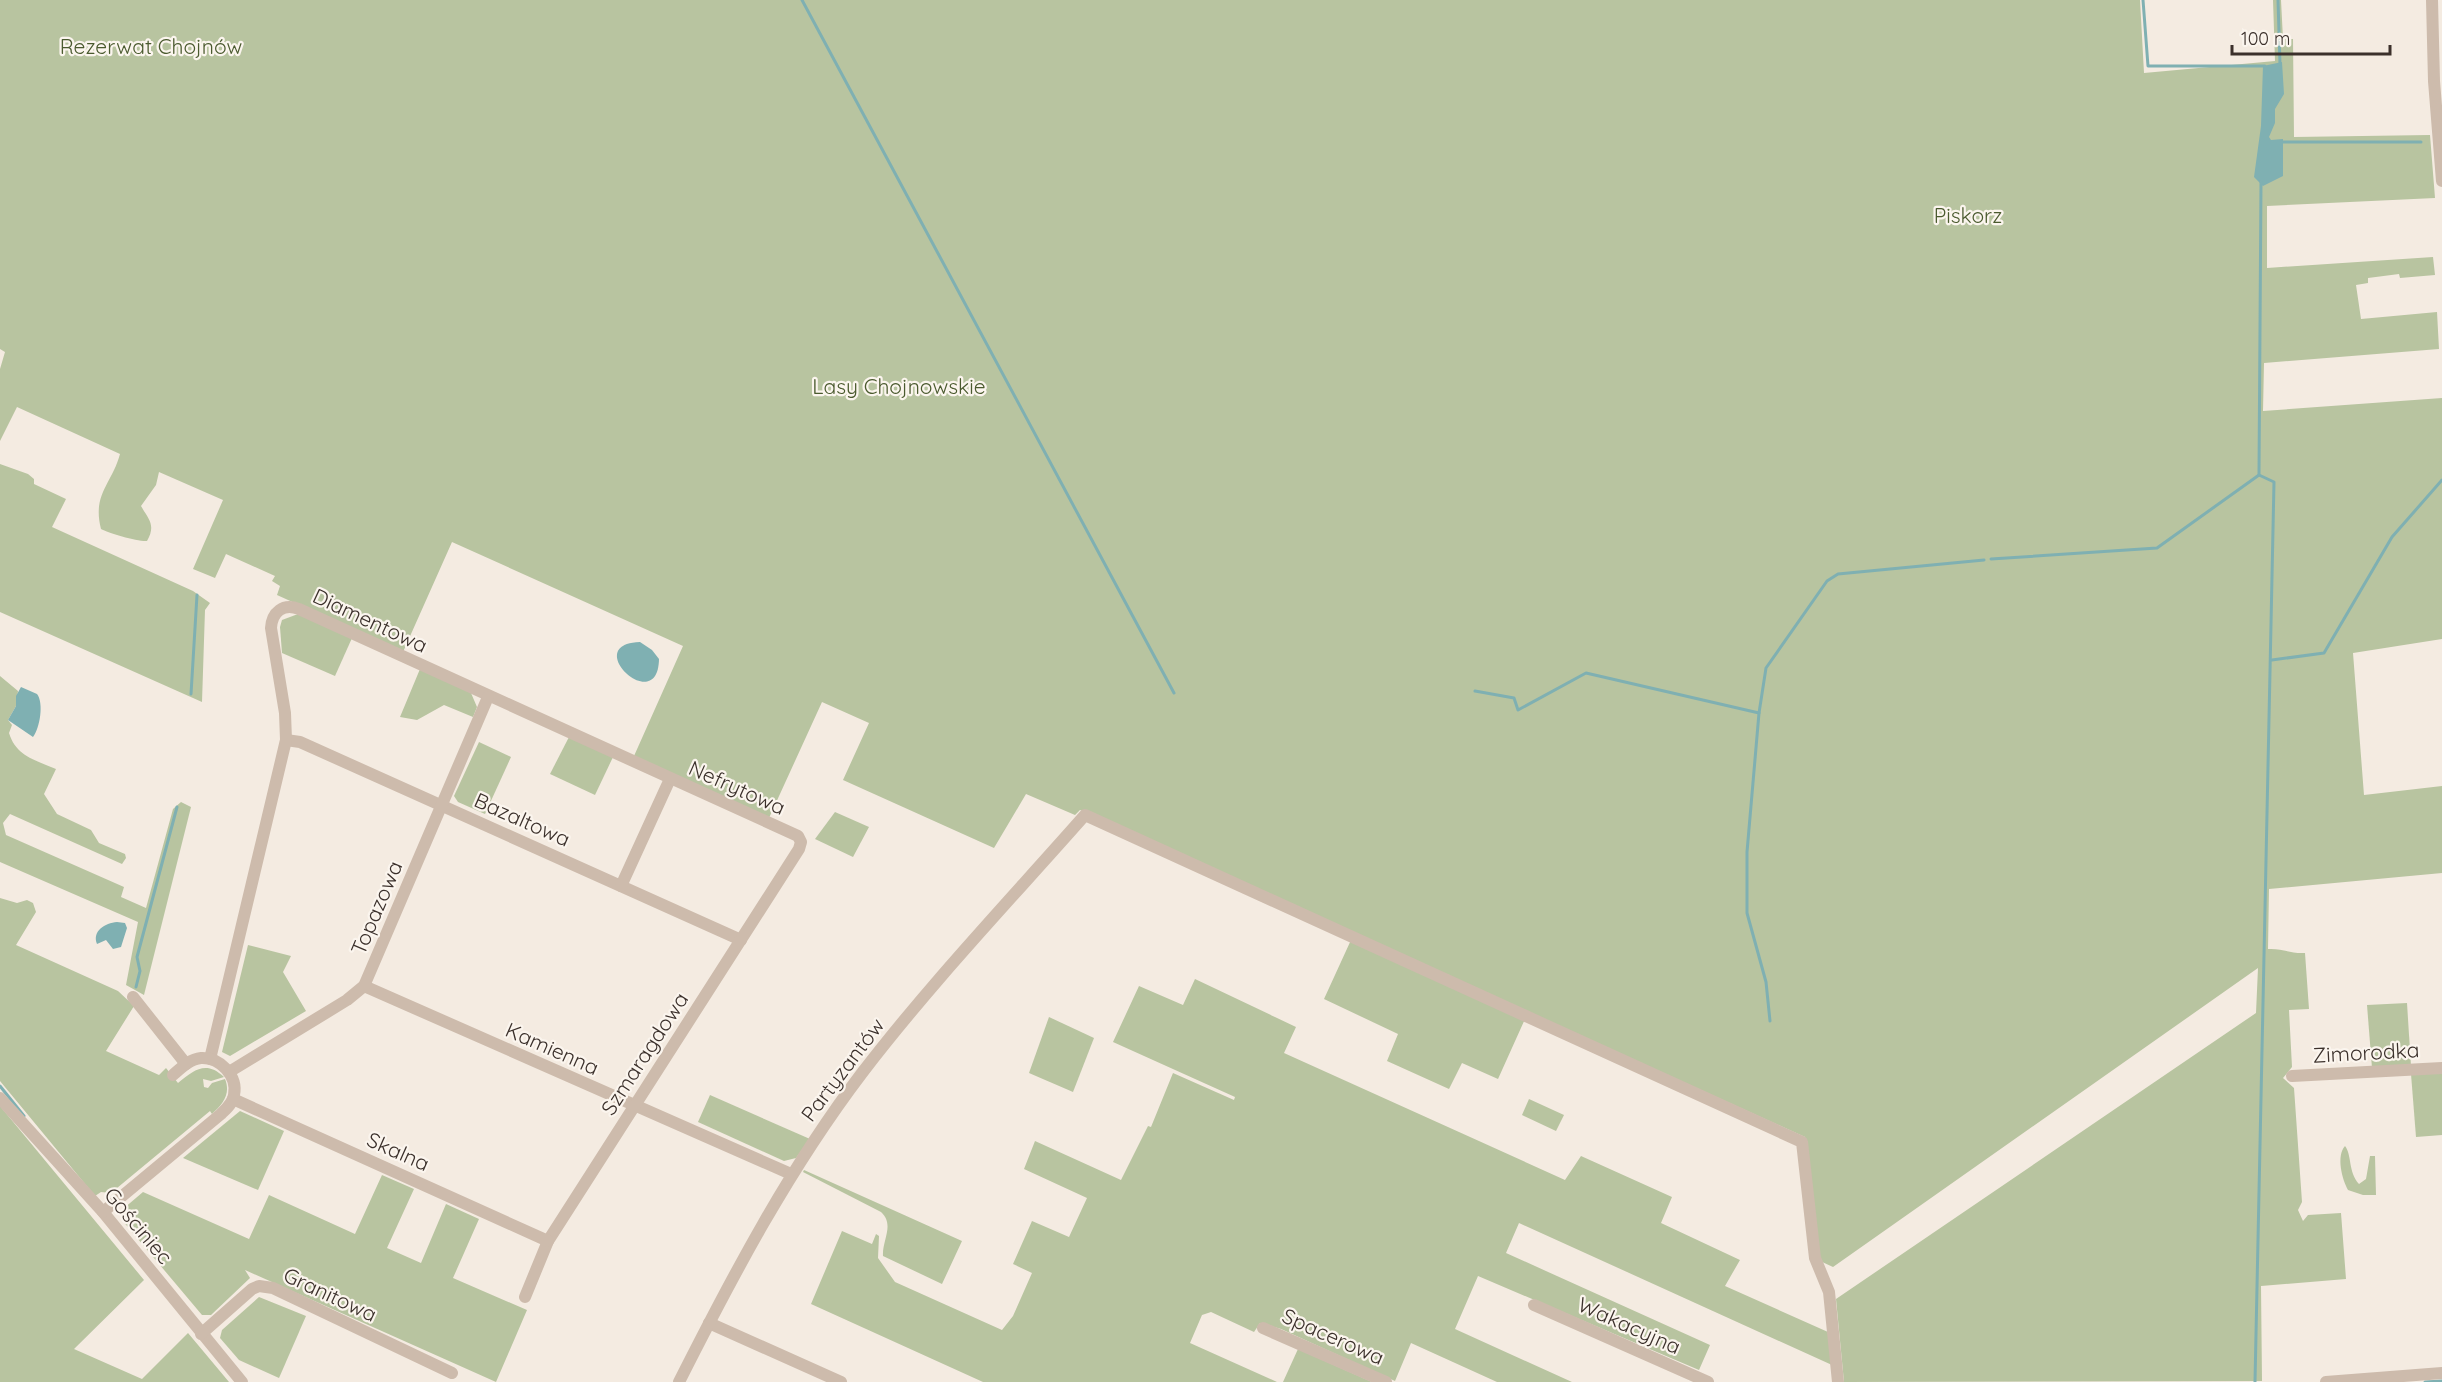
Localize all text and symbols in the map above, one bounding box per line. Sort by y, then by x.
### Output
scale bar [2232,18,2390,56]
text: 100 m [2241,27,2290,50]
park label: Rezerwat Chojnów [60,33,243,59]
park label: Piskorz [1934,202,2002,228]
park label: Lasy Chojnowskie [812,373,986,399]
street label: Diamentowa [309,582,432,658]
street label: Nefrytowa [685,754,790,820]
street label: Bazaltowa [470,786,574,852]
street label: Topazowa [345,857,407,958]
street label: Szmaragdowa [595,987,693,1120]
street label: Partyzantów [795,1012,890,1126]
street label: Kamienna [502,1016,603,1080]
street label: Zimorodka [2312,1036,2420,1068]
street label: Skalna [363,1126,434,1176]
street label: Gościniec [99,1182,178,1269]
street label: Granitowa [280,1261,381,1327]
street label: Wakacyjna [1574,1291,1685,1359]
street label: Spacerowa [1278,1302,1388,1370]

